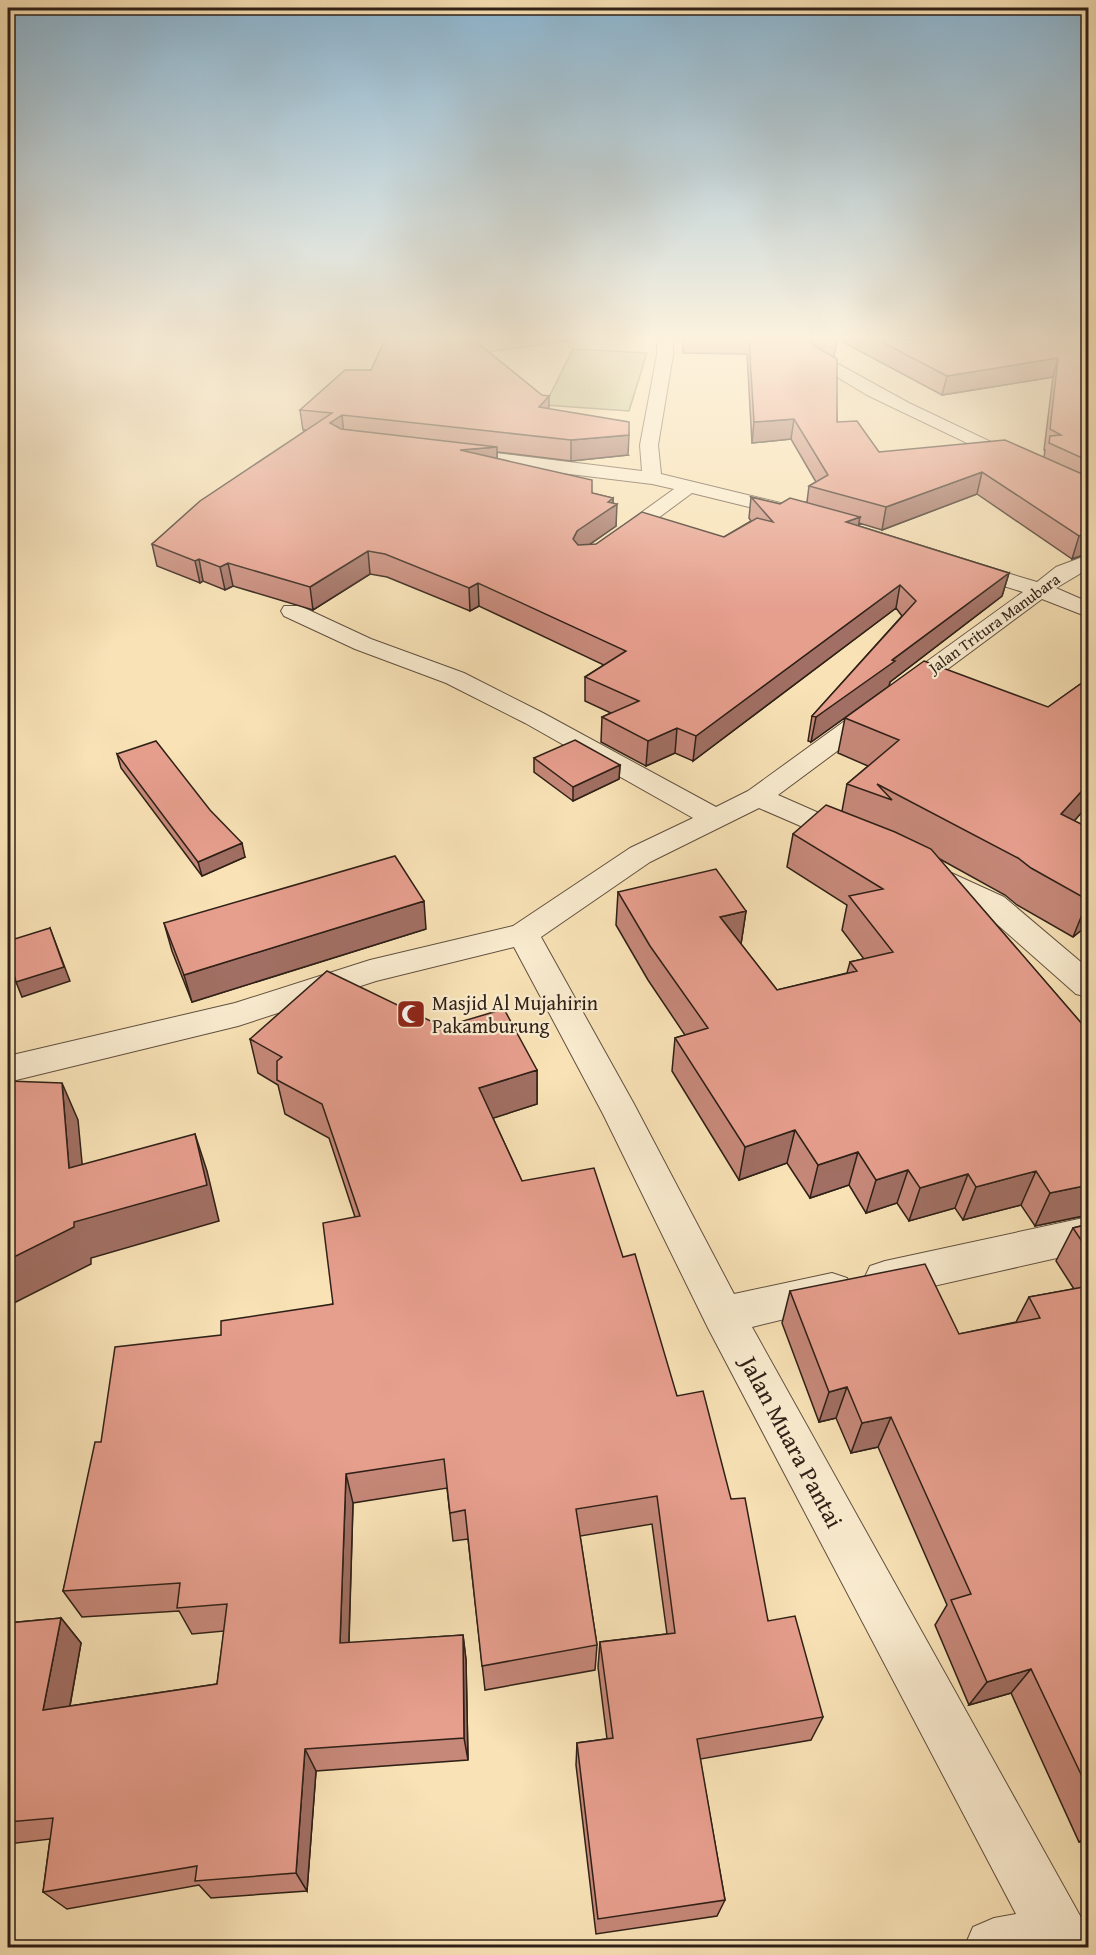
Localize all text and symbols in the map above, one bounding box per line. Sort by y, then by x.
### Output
street label: Jalan Tritura Manubara [922,567,1065,680]
place label: Masjid Al Mujahirin Pakamburung [432,988,598,1040]
mosque icon: Masjid Al Mujahirin Pakamburung [395,998,427,1030]
street label: Jalan Muara Pantai [730,1347,852,1534]

